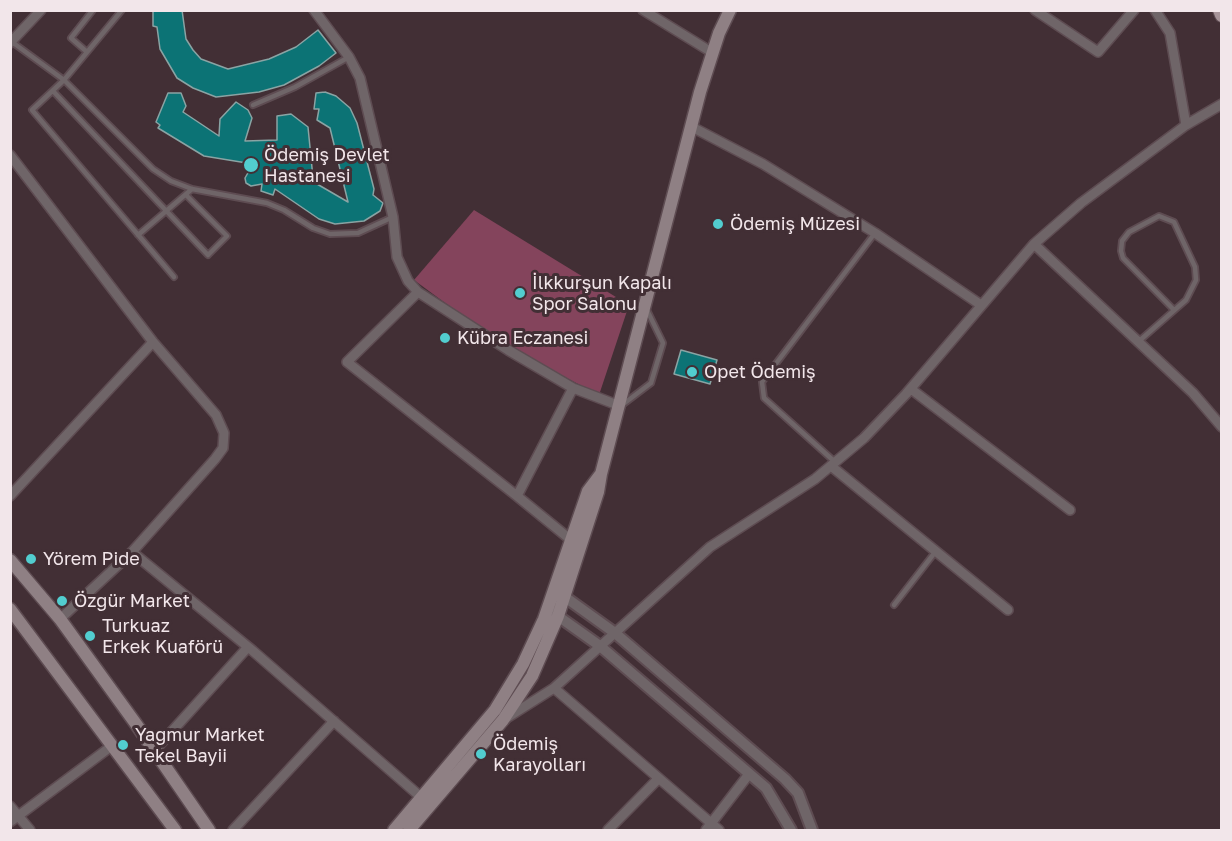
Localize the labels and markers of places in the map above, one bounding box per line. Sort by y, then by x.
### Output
place label: Ödemiş Devlet Hastanesi [264,144,390,186]
marker: Ödemiş Devlet Hastanesi [242,156,260,174]
place label: Ödemiş Müzesi [730,213,860,235]
marker: Ödemiş Müzesi [711,217,725,231]
place label: İlkkurşun Kapalı Spor Salonu [532,272,672,314]
marker: İlkkurşun Kapalı Spor Salonu [513,286,527,300]
place label: Kübra Eczanesi [457,327,588,349]
marker: Kübra Eczanesi [438,331,452,345]
place label: Opet Ödemiş [704,361,816,383]
marker: Opet Ödemiş [685,365,699,379]
place label: Yörem Pide [43,548,140,570]
marker: Yörem Pide [24,552,38,566]
place label: Özgür Market [74,590,190,612]
marker: Özgür Market [55,594,69,608]
place label: Turkuaz Erkek Kuaförü [102,615,223,658]
marker: Turkuaz Erkek Kuaförü [83,629,97,643]
place label: Yağmur Market Tekel Bayii [135,724,265,766]
place label: Ödemiş Karayolları [493,733,586,776]
marker: Yağmur Market Tekel Bayii [116,738,130,752]
marker: Ödemiş Karayolları [474,747,488,761]

